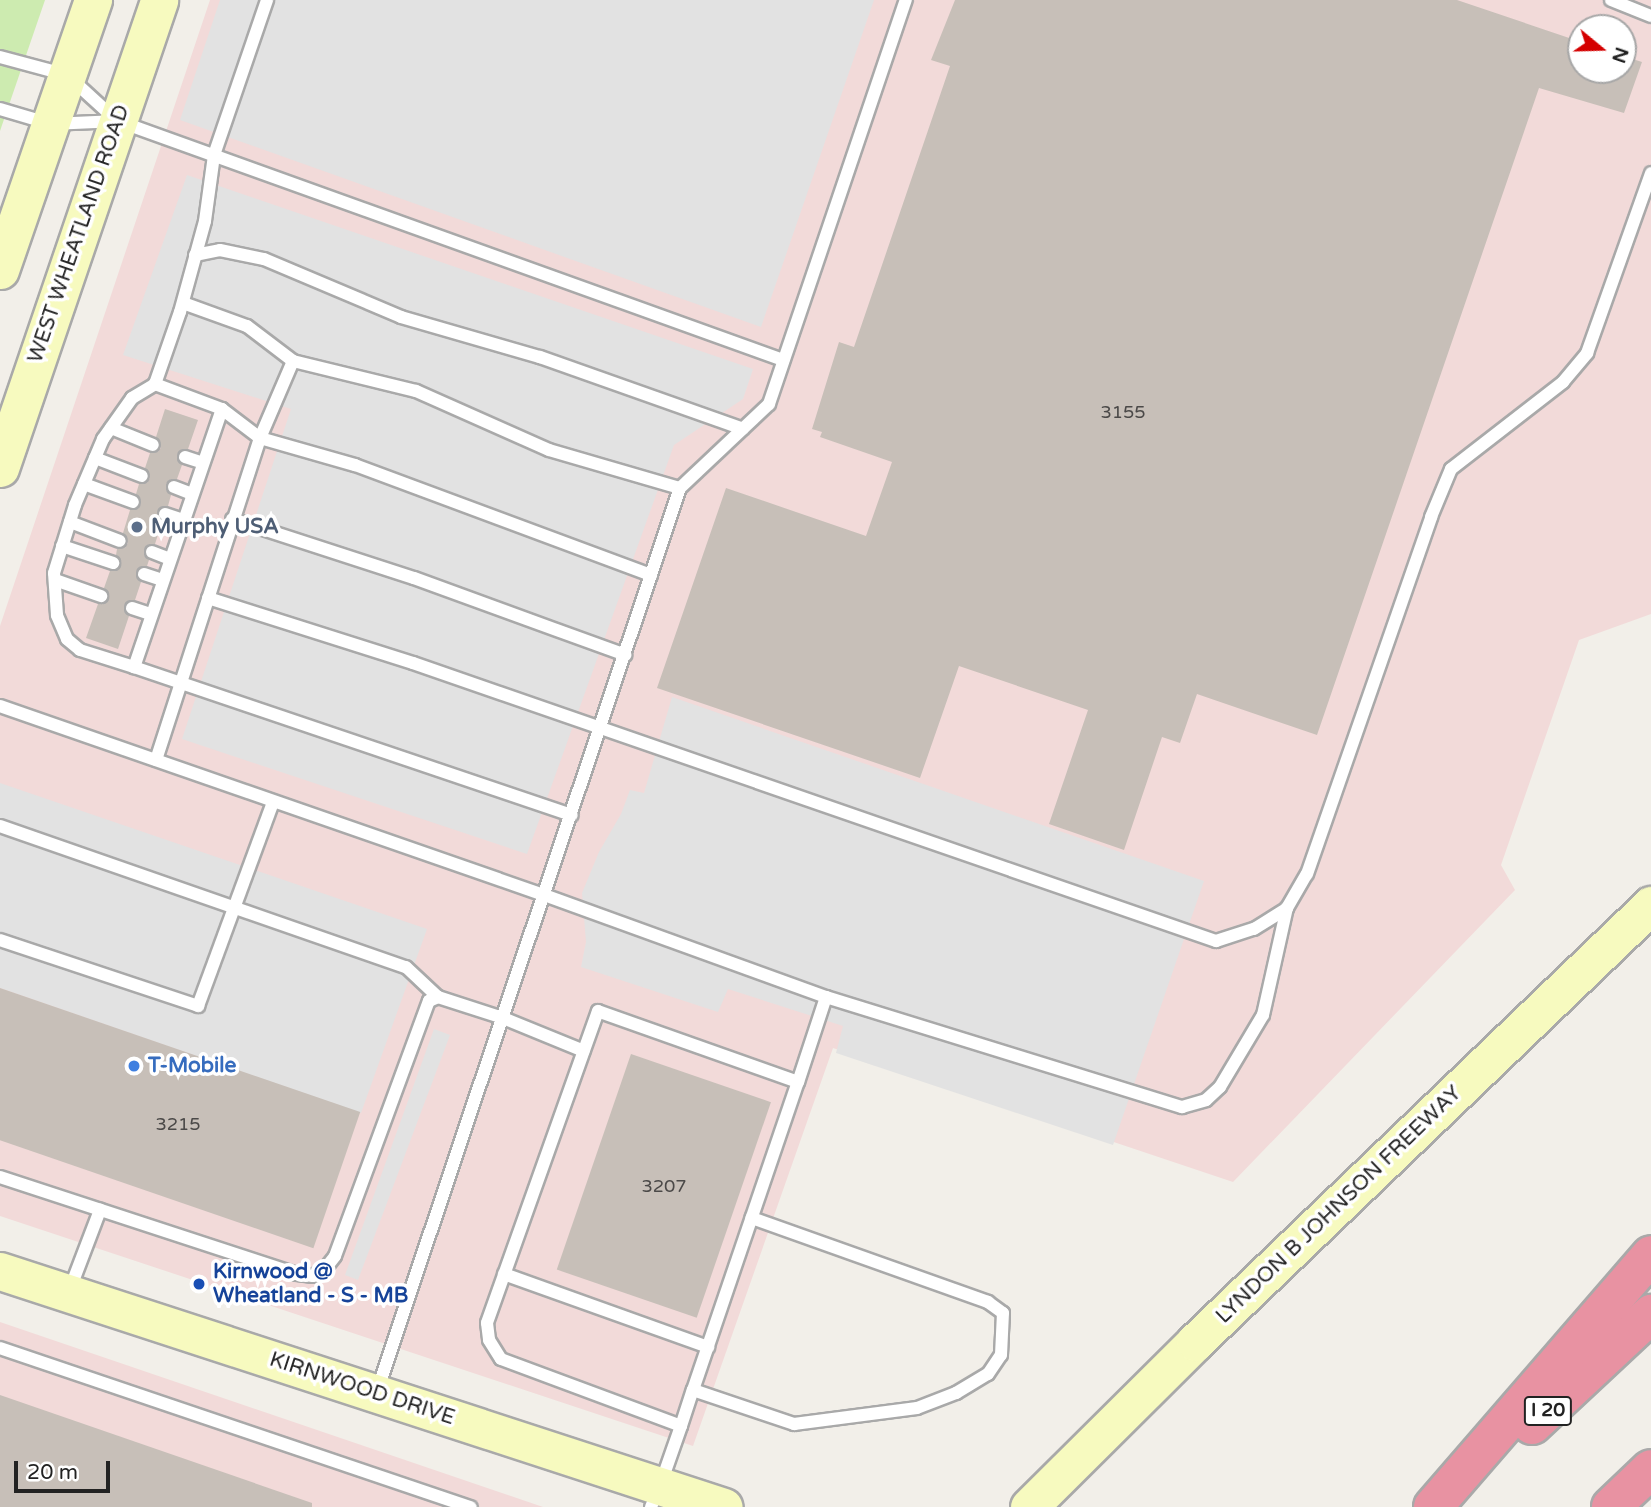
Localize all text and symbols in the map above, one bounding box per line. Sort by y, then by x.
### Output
north arrow [1567,14,1637,84]
text: N [1607,44,1633,66]
street label: WEST WHEATLAND ROAD [23,102,135,366]
house number: 3155 [1100,401,1146,423]
place label: Murphy USA [151,514,279,540]
marker: Murphy USA [129,519,145,535]
place label: T-Mobile [148,1053,236,1079]
marker: T-Mobile [126,1058,142,1074]
street label: LYNDON B JOHNSON FREEWAY [1211,1081,1467,1329]
house number: 3215 [155,1113,201,1135]
house number: 3207 [641,1175,687,1197]
place label: Kirnwood @ Wheatland - S - MB [213,1259,408,1309]
marker: Kirnwood @ Wheatland - S - MB [191,1276,207,1292]
street label: KIRNWOOD DRIVE [266,1347,458,1431]
road number: I 20 [1524,1396,1572,1427]
scale bar [18,1448,114,1492]
text: 20 m [27,1460,78,1485]

